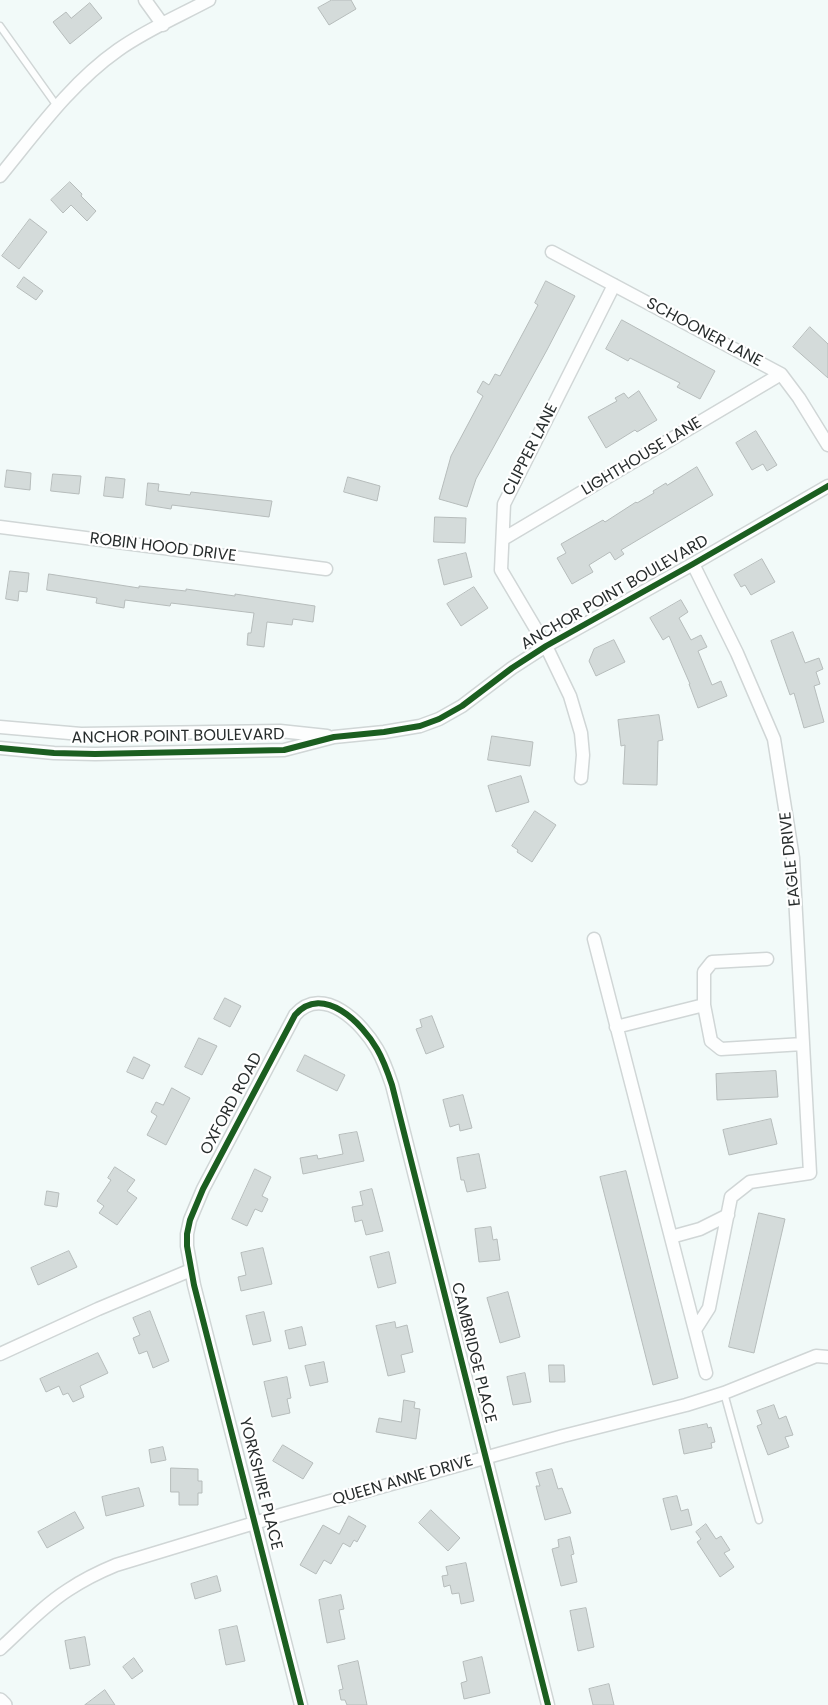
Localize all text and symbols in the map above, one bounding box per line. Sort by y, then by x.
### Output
street label: SCHOONER LANE [643,294,765,372]
street label: CLIPPER LANE [499,401,563,499]
street label: LIGHTHOUSE LANE [579,414,705,500]
street label: ROBIN HOOD DRIVE [89,529,237,567]
street label: ANCHOR POINT BOULEVARD [518,531,712,655]
street label: ANCHOR POINT BOULEVARD [71,726,285,748]
street label: EAGLE DRIVE [776,811,806,907]
street label: OXFORD ROAD [197,1050,267,1158]
street label: CAMBRIDGE PLACE [446,1281,500,1425]
street label: YORKSHIRE PLACE [234,1416,286,1552]
street label: QUEEN ANNE DRIVE [331,1452,475,1510]

